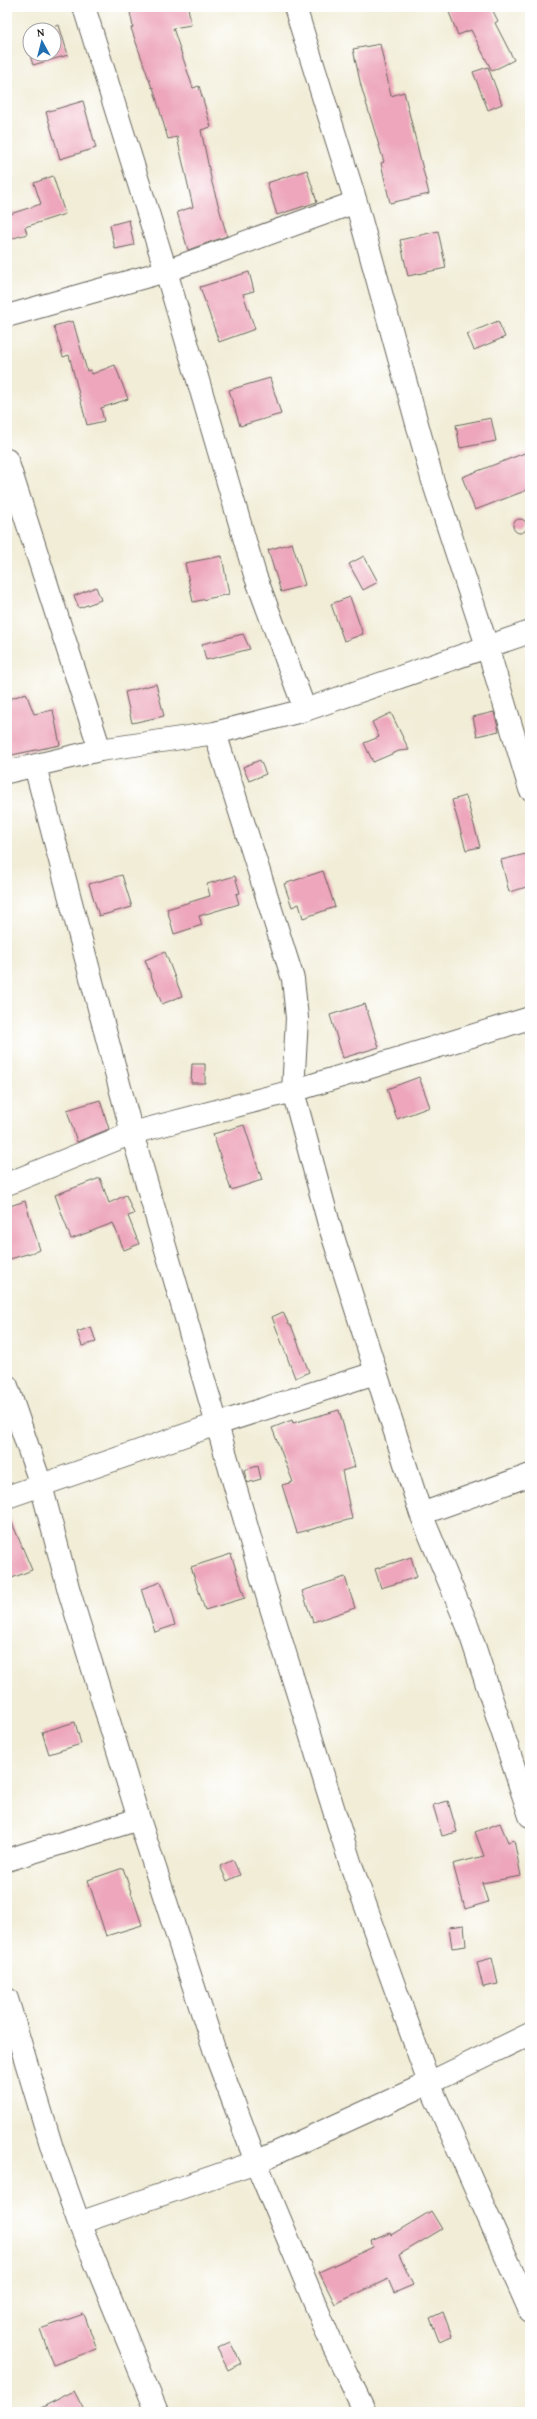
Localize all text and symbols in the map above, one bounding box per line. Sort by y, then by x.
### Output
north arrow [22,22,62,62]
text: N [36,24,46,40]

